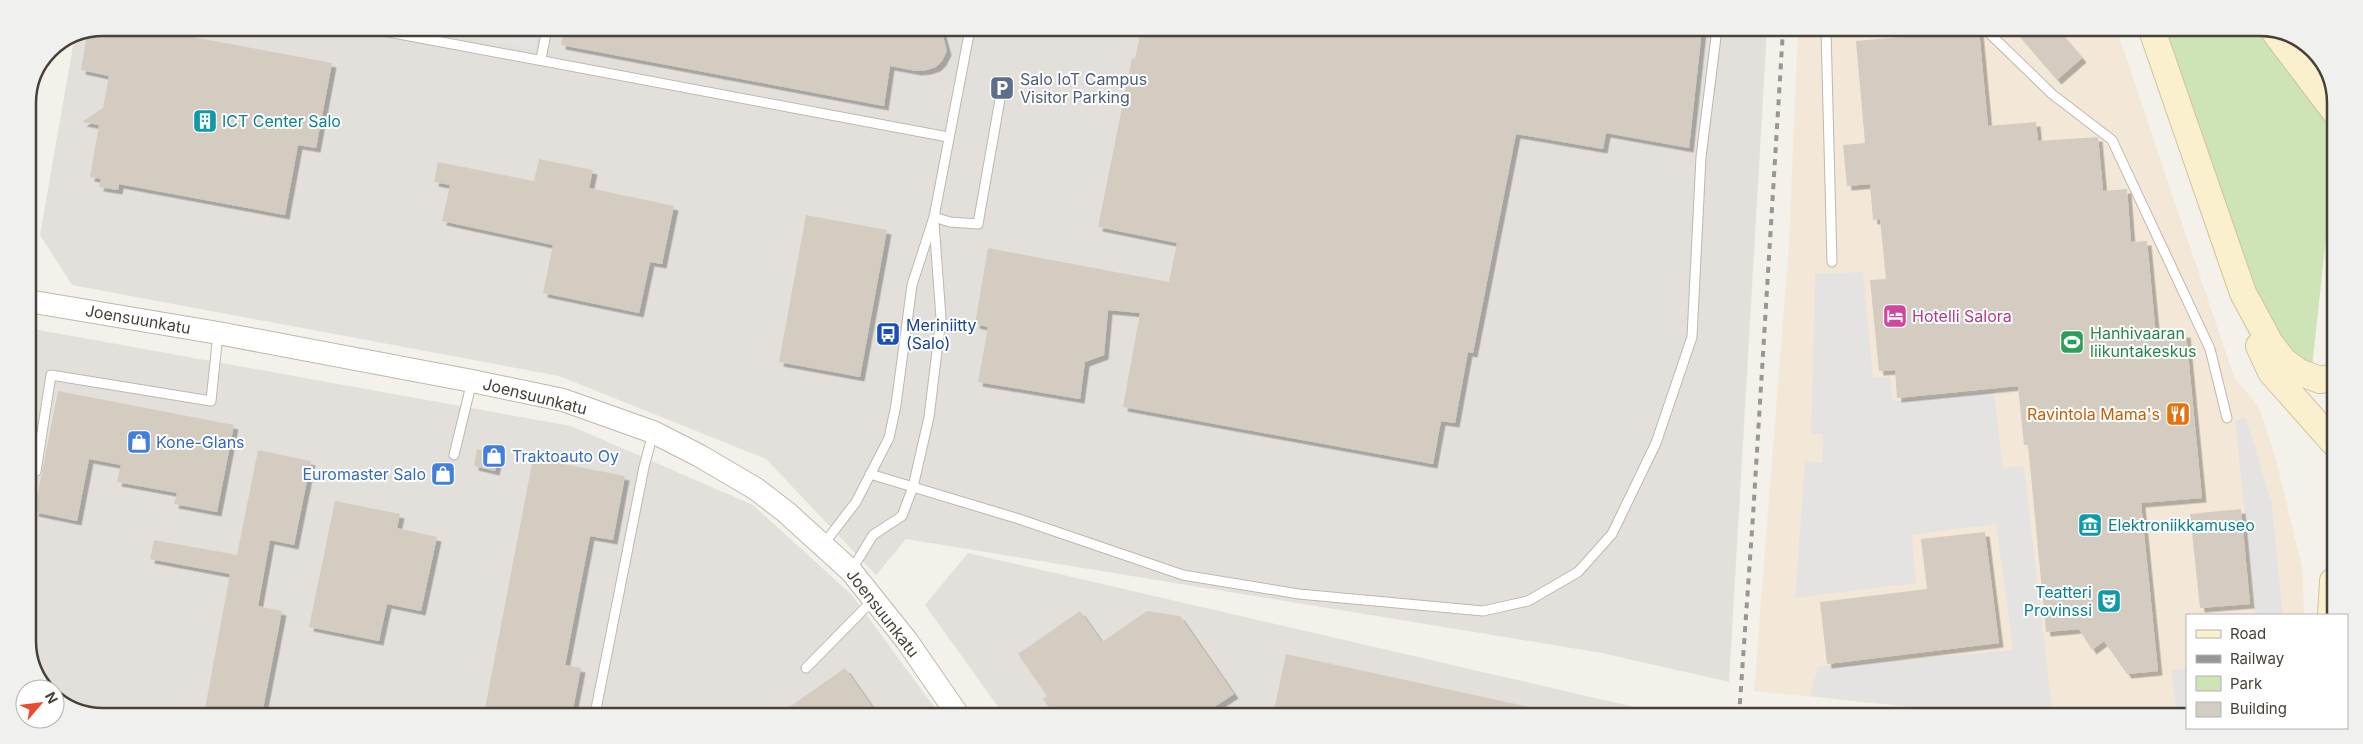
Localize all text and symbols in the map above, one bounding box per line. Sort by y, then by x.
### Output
place label: Salo IoT Campus Visitor Parking [1020,69,1147,107]
parking icon: Salo IoT Campus Visitor Parking [989,75,1015,101]
building icon: ICT Center Salo [192,108,218,134]
place label: ICT Center Salo [222,111,341,131]
street label: Joensuunkatu [84,300,192,338]
hotel icon: Hotelli Salora [1882,303,1908,329]
place label: Hotelli Salora [1912,306,2012,326]
place label: Meriniitty (Salo) [906,315,977,353]
bus stop icon: Meriniitty (Salo) [875,321,901,347]
place label: Hanhivaaran liikuntakeskus [2090,323,2197,361]
sports icon: Hanhivaaran liikuntakeskus [2059,329,2085,355]
street label: Joensuunkatu [481,373,589,419]
restaurant icon: Ravintola Mama's [2165,401,2191,427]
place label: Ravintola Mama's [2027,404,2160,424]
shop icon: Kone-Glans [126,429,152,455]
place label: Kone-Glans [156,432,245,452]
shop icon: Traktoauto Oy [481,443,507,469]
place label: Traktoauto Oy [512,446,619,466]
shop icon: Euromaster Salo [430,461,456,487]
place label: Euromaster Salo [302,464,426,484]
museum icon: Elektroniikkamuseo [2077,512,2103,538]
place label: Elektroniikkamuseo [2108,515,2255,535]
street label: Joensuunkatu [842,565,924,661]
place label: Teatteri Provinssi [2024,582,2092,620]
theatre icon: Teatteri Provinssi [2096,588,2122,614]
legend [2186,614,2348,729]
text: Road [2230,624,2266,643]
text: Railway [2230,649,2285,668]
text: Park [2230,674,2263,693]
north arrow [15,679,65,729]
text: N [42,689,62,706]
text: Building [2230,699,2287,718]

